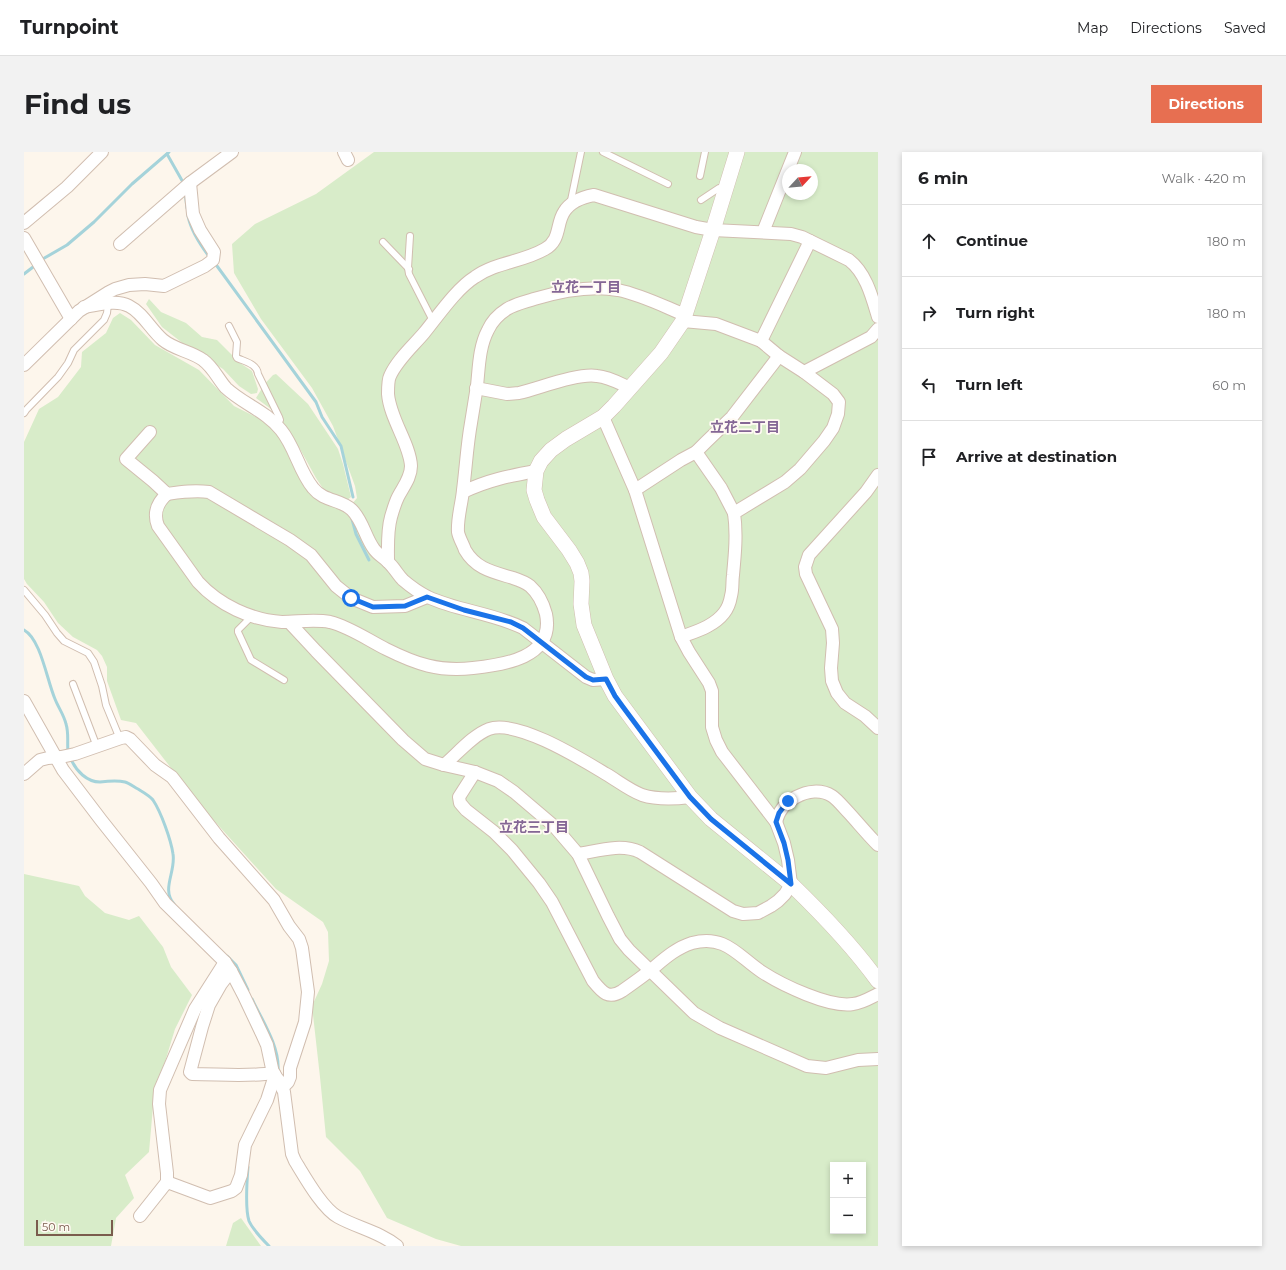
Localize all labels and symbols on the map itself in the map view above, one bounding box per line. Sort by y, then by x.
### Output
north arrow [782,164,818,200]
district label: 立花一丁目 [551,278,621,296]
district label: 立花二丁目 [710,418,780,436]
route start [342,589,360,607]
route end [779,792,797,810]
district label: 立花三丁目 [499,818,569,836]
scale bar [36,1218,113,1237]

